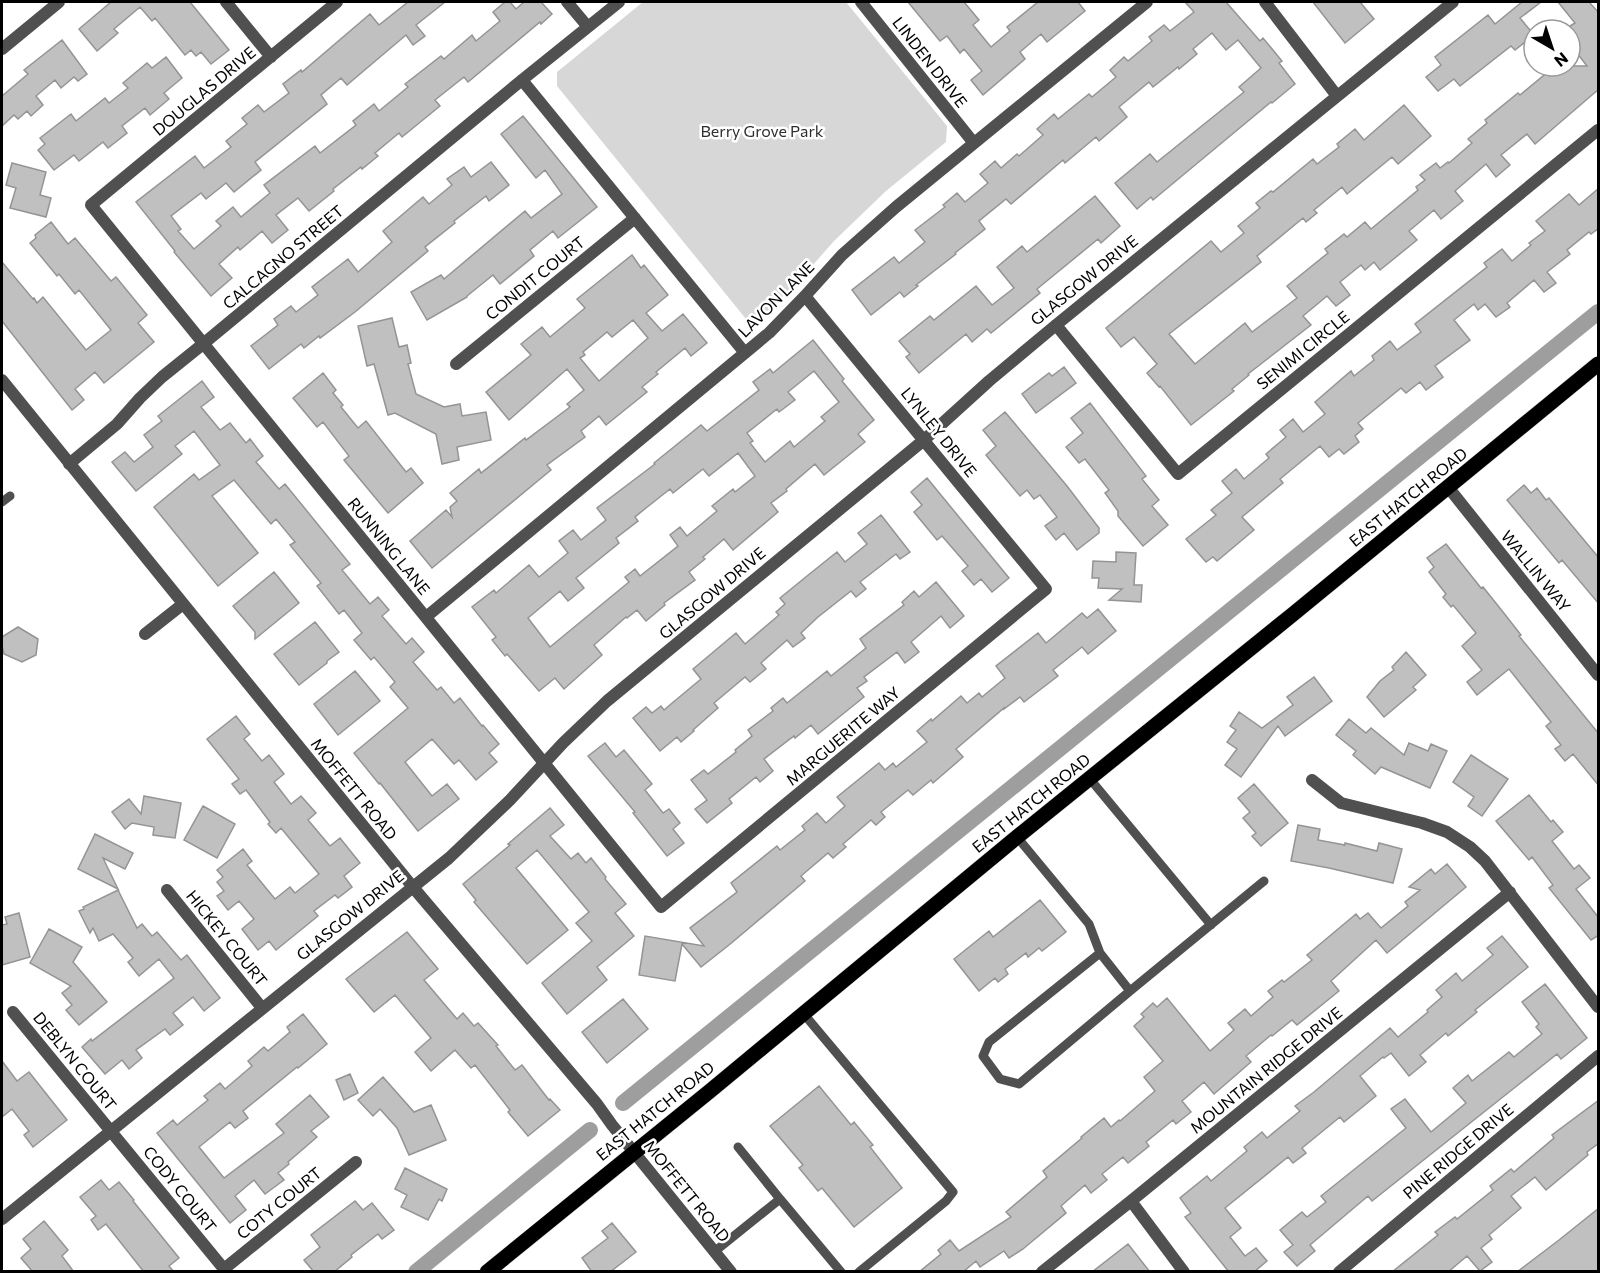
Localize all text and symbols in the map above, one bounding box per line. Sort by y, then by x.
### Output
street label: LINDEN DRIVE [889,13,972,111]
north arrow [1522,18,1582,78]
street label: DOUGLAS DRIVE [148,42,259,139]
text: N [1551,49,1572,71]
park label: Berry Grove Park [701,121,824,140]
street label: CALCAGNO STREET [218,201,347,313]
street label: GLASGOW DRIVE [1026,231,1141,329]
street label: CONDIT COURT [481,232,588,323]
street label: LAVON LANE [734,257,818,341]
street label: SENIMI CIRCLE [1252,306,1353,393]
street label: LYNLEY DRIVE [898,383,981,480]
street label: EAST HATCH ROAD [1345,443,1471,550]
street label: RUNNING LANE [344,493,434,598]
street label: WALLIN WAY [1498,526,1575,616]
street label: GLASGOW DRIVE [655,543,769,643]
street label: MARGUERITE WAY [782,682,904,789]
street label: MOFFETT ROAD [308,734,401,843]
street label: EAST HATCH ROAD [968,749,1094,856]
street label: GLASGOW DRIVE [292,866,407,964]
street label: HICKEY COURT [183,886,272,989]
street label: MOUNTAIN RIDGE DRIVE [1186,1002,1346,1137]
street label: DEBLYN COURT [30,1008,121,1114]
street label: EAST HATCH ROAD [592,1057,718,1164]
street label: PINE RIDGE DRIVE [1399,1099,1517,1202]
street label: MOFFETT ROAD [641,1136,734,1245]
street label: CODY COURT [140,1142,221,1235]
street label: COTY COURT [232,1163,325,1243]

